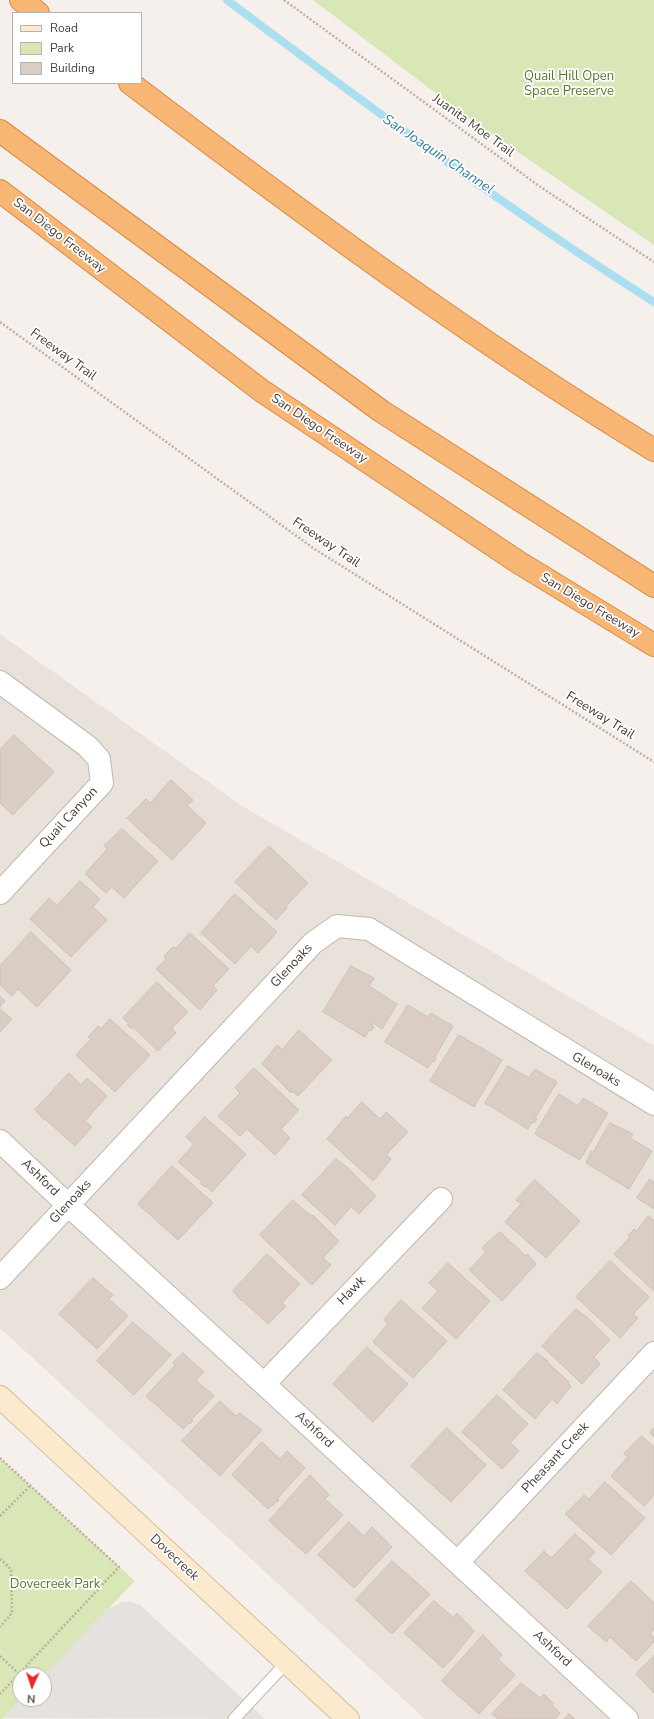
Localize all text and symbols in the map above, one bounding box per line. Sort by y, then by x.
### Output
legend [12,12,142,84]
text: Road [50,20,78,36]
text: Park [50,40,74,56]
text: Building [50,60,95,76]
park label: Quail Hill Open Space Preserve [524,69,614,100]
street label: Juanita Moe Trail [429,91,517,161]
water label: San Joaquin Channel [379,112,497,198]
street label: San Diego Freeway [10,195,108,277]
street label: Freeway Trail [27,326,99,384]
street label: San Diego Freeway [268,391,370,467]
street label: Freeway Trail [289,515,363,571]
street label: San Diego Freeway [538,570,642,642]
street label: Freeway Trail [563,689,637,743]
street label: Quail Canyon [37,784,101,852]
street label: Glenoaks [268,941,316,991]
street label: Glenoaks [569,1049,623,1091]
street label: Ashford [18,1156,62,1200]
street label: Glenoaks [47,1177,95,1227]
street label: Hawk [335,1273,369,1309]
street label: Ashford [292,1408,336,1452]
street label: Pheasant Creek [519,1419,593,1497]
street label: Dovecreek [146,1531,202,1585]
park label: Dovecreek Park [10,1577,100,1593]
street label: Ashford [530,1627,574,1671]
north arrow [12,1667,52,1707]
text: N [27,1691,36,1706]

